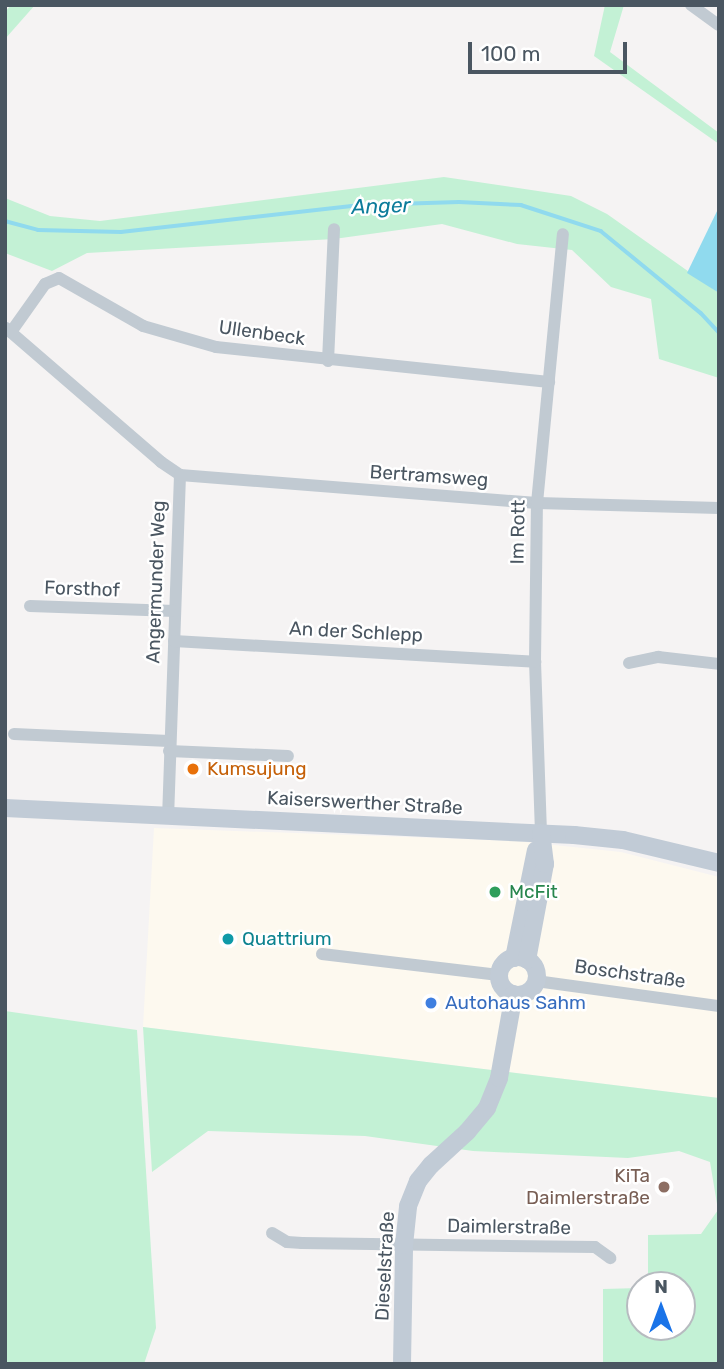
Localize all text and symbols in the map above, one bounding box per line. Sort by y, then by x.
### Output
scale bar [472,28,631,72]
text: 100 m [481,41,540,66]
water label: Anger [351,192,411,220]
street label: Ullenbeck [217,316,307,350]
street label: Bertramsweg [369,460,489,492]
street label: Im Rott [506,499,530,565]
street label: Angermunder Weg [142,500,170,664]
street label: Forsthof [44,576,120,602]
street label: An der Schlepp [288,617,424,647]
place label: Kumsujung [207,758,307,780]
marker: Kumsujung [185,761,201,777]
street label: Kaiserswerther Straße [266,786,464,820]
place label: McFit [509,881,558,903]
marker: McFit [487,884,503,900]
place label: Quattrium [242,928,332,950]
marker: Quattrium [220,931,236,947]
street label: Boschstraße [573,955,687,993]
place label: Autohaus Sahm [445,992,586,1014]
marker: Autohaus Sahm [423,995,439,1011]
place label: KiTa Daimlerstraße [526,1165,650,1209]
marker: KiTa Daimlerstraße [656,1179,672,1195]
street label: Dieselstraße [371,1211,399,1321]
street label: Daimlerstraße [447,1215,571,1239]
north arrow [626,1271,696,1341]
text: N [654,1275,668,1298]

